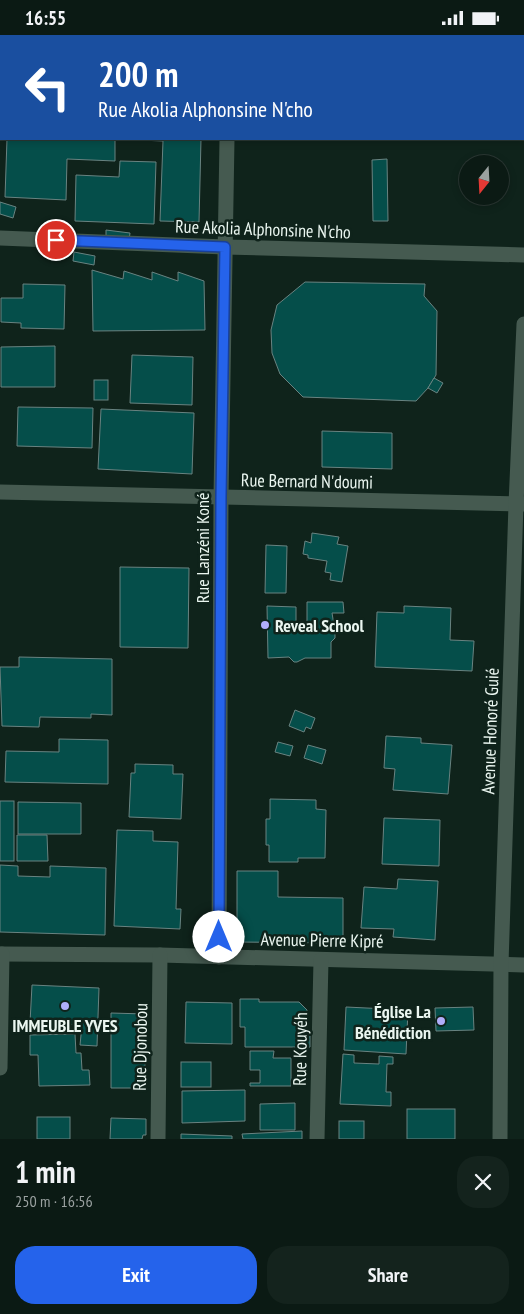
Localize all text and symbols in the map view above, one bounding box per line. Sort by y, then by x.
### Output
text: 16:55 [25,6,66,30]
text: 200 m [98,51,179,97]
icon: left [15,55,80,120]
text: Rue Akolia Alphonsine N'cho [98,95,313,123]
north arrow [459,155,509,205]
map controls [459,155,509,205]
street label: Rue Akolia Alphonsine N'cho [175,214,351,244]
pin [35,219,77,261]
icon: arrive [42,226,70,254]
street label: Rue Bernard N'doumi [241,468,373,494]
street label: Rue Lanzéni Koné [191,493,214,603]
place label: Reveal School [275,614,364,637]
marker: Reveal School [259,619,271,631]
street label: Avenue Honoré Guié [476,667,504,795]
position arrow [192,910,244,962]
street label: Avenue Pierre Kipré [260,927,384,953]
marker: IMMEUBLE YVES [59,1000,71,1012]
place label: Église La Bénédiction [355,1000,431,1044]
street label: Rue Djonobou [128,1003,152,1091]
street label: Rue Kouyéh [288,1012,312,1086]
place label: IMMEUBLE YVES [12,1014,118,1037]
marker: Église La Bénédiction [435,1015,447,1027]
text: 1 min [15,1152,76,1191]
button: close [457,1156,509,1208]
text: 250 m · 16:56 [15,1191,93,1211]
button: Exit [15,1246,257,1304]
button: Share [267,1246,509,1304]

